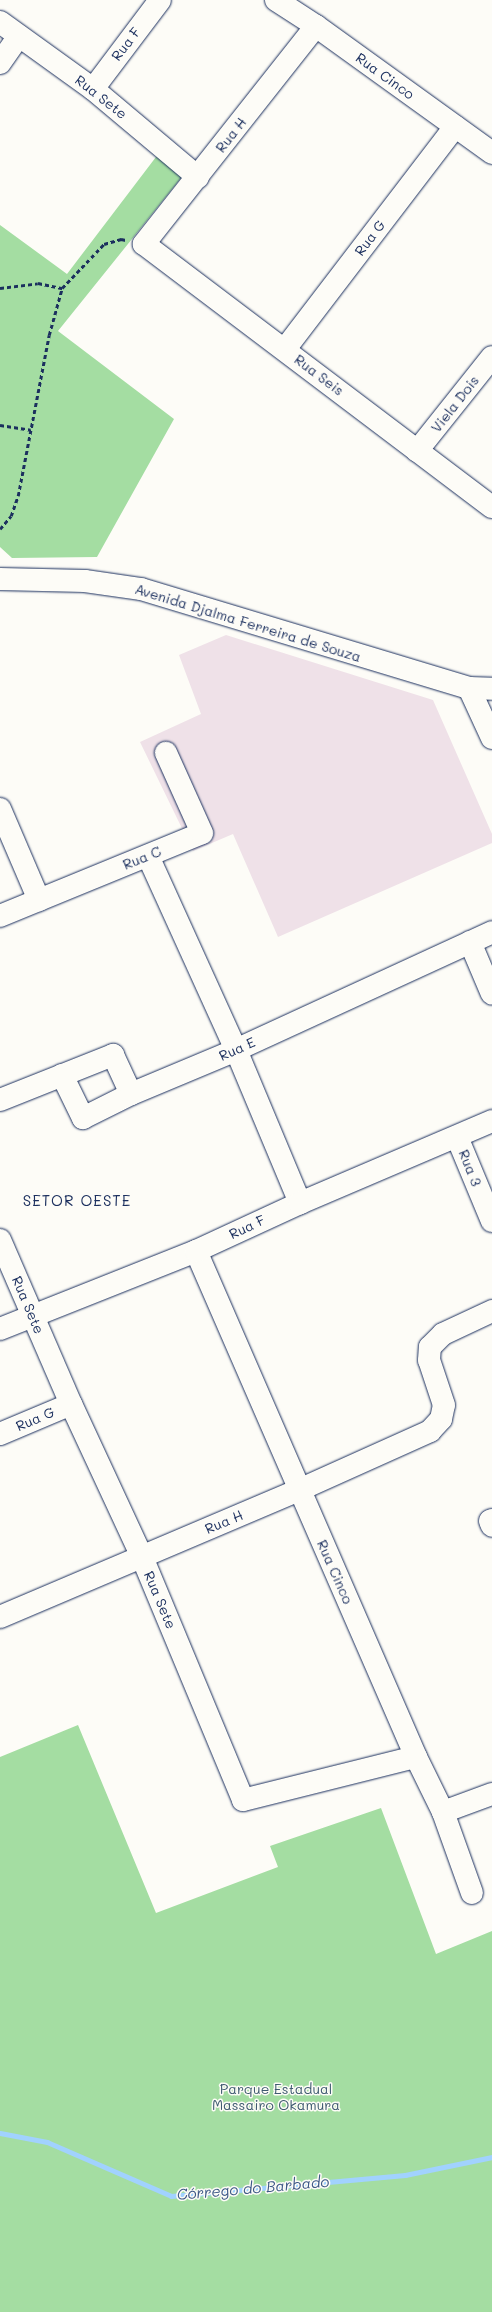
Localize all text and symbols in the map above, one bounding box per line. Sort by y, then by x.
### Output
street label: Rua F [108,24,144,64]
street label: Rua Cinco [352,49,418,103]
street label: Rua Sete [72,72,130,122]
street label: Rua H [212,114,250,156]
street label: Rua G [351,217,389,259]
street label: Rua Seis [291,351,347,399]
street label: Viela Dois [428,372,482,436]
street label: Avenida Djalma Ferreira de Souza [133,581,363,665]
street label: Rua C [120,843,164,873]
street label: Rua E [216,1034,258,1064]
street label: Rua 3 [455,1147,485,1189]
district label: SETOR OESTE [23,1192,131,1210]
street label: Rua F [226,1211,268,1243]
street label: Rua Sete [8,1274,48,1336]
street label: Rua G [13,1403,57,1435]
street label: Rua H [202,1506,246,1538]
street label: Rua Cinco [313,1537,357,1607]
street label: Rua Sete [140,1569,180,1631]
park label: Parque Estadual Massairo Okamura [212,2081,340,2114]
water label: Córrego do Barbado [176,2172,330,2204]

